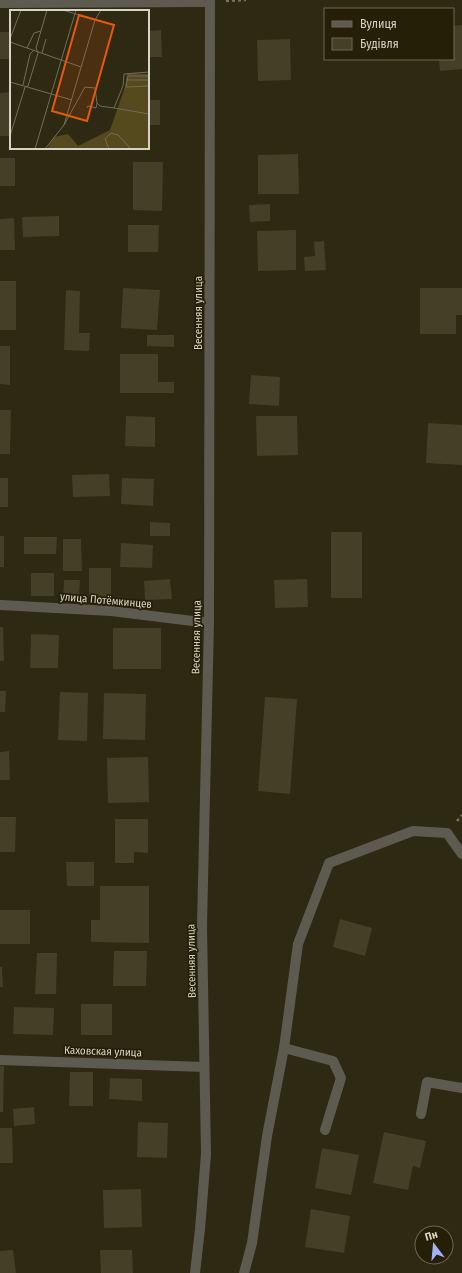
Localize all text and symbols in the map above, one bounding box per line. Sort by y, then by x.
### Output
legend [324,8,454,60]
inset map [10,10,149,149]
text: Вулиця [360,17,397,31]
text: Будівля [360,37,399,51]
street label: Весенняя улица [192,276,205,350]
street label: улица Потёмкинцев [59,590,152,611]
street label: Весенняя улица [189,600,204,674]
street label: Весенняя улица [184,924,199,998]
street label: Каховская улица [64,1044,142,1059]
north arrow [414,1225,454,1265]
text: Пн [424,1228,439,1244]

